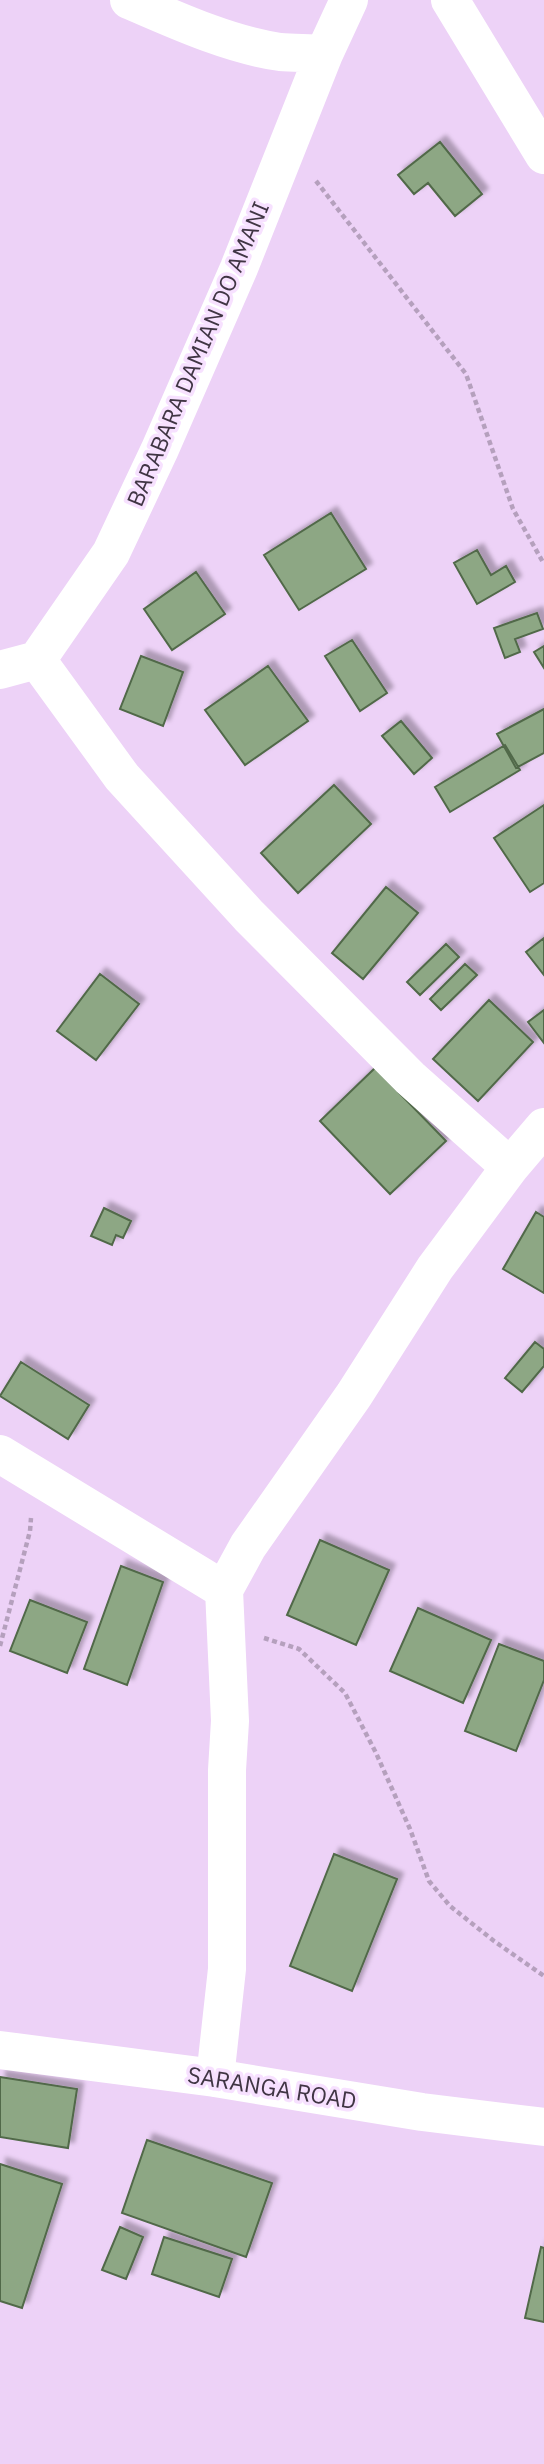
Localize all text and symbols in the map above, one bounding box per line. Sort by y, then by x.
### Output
street label: BARABARA DAMIAN DO AMANI [119,197,275,511]
street label: SARANGA ROAD [186,2059,359,2115]

